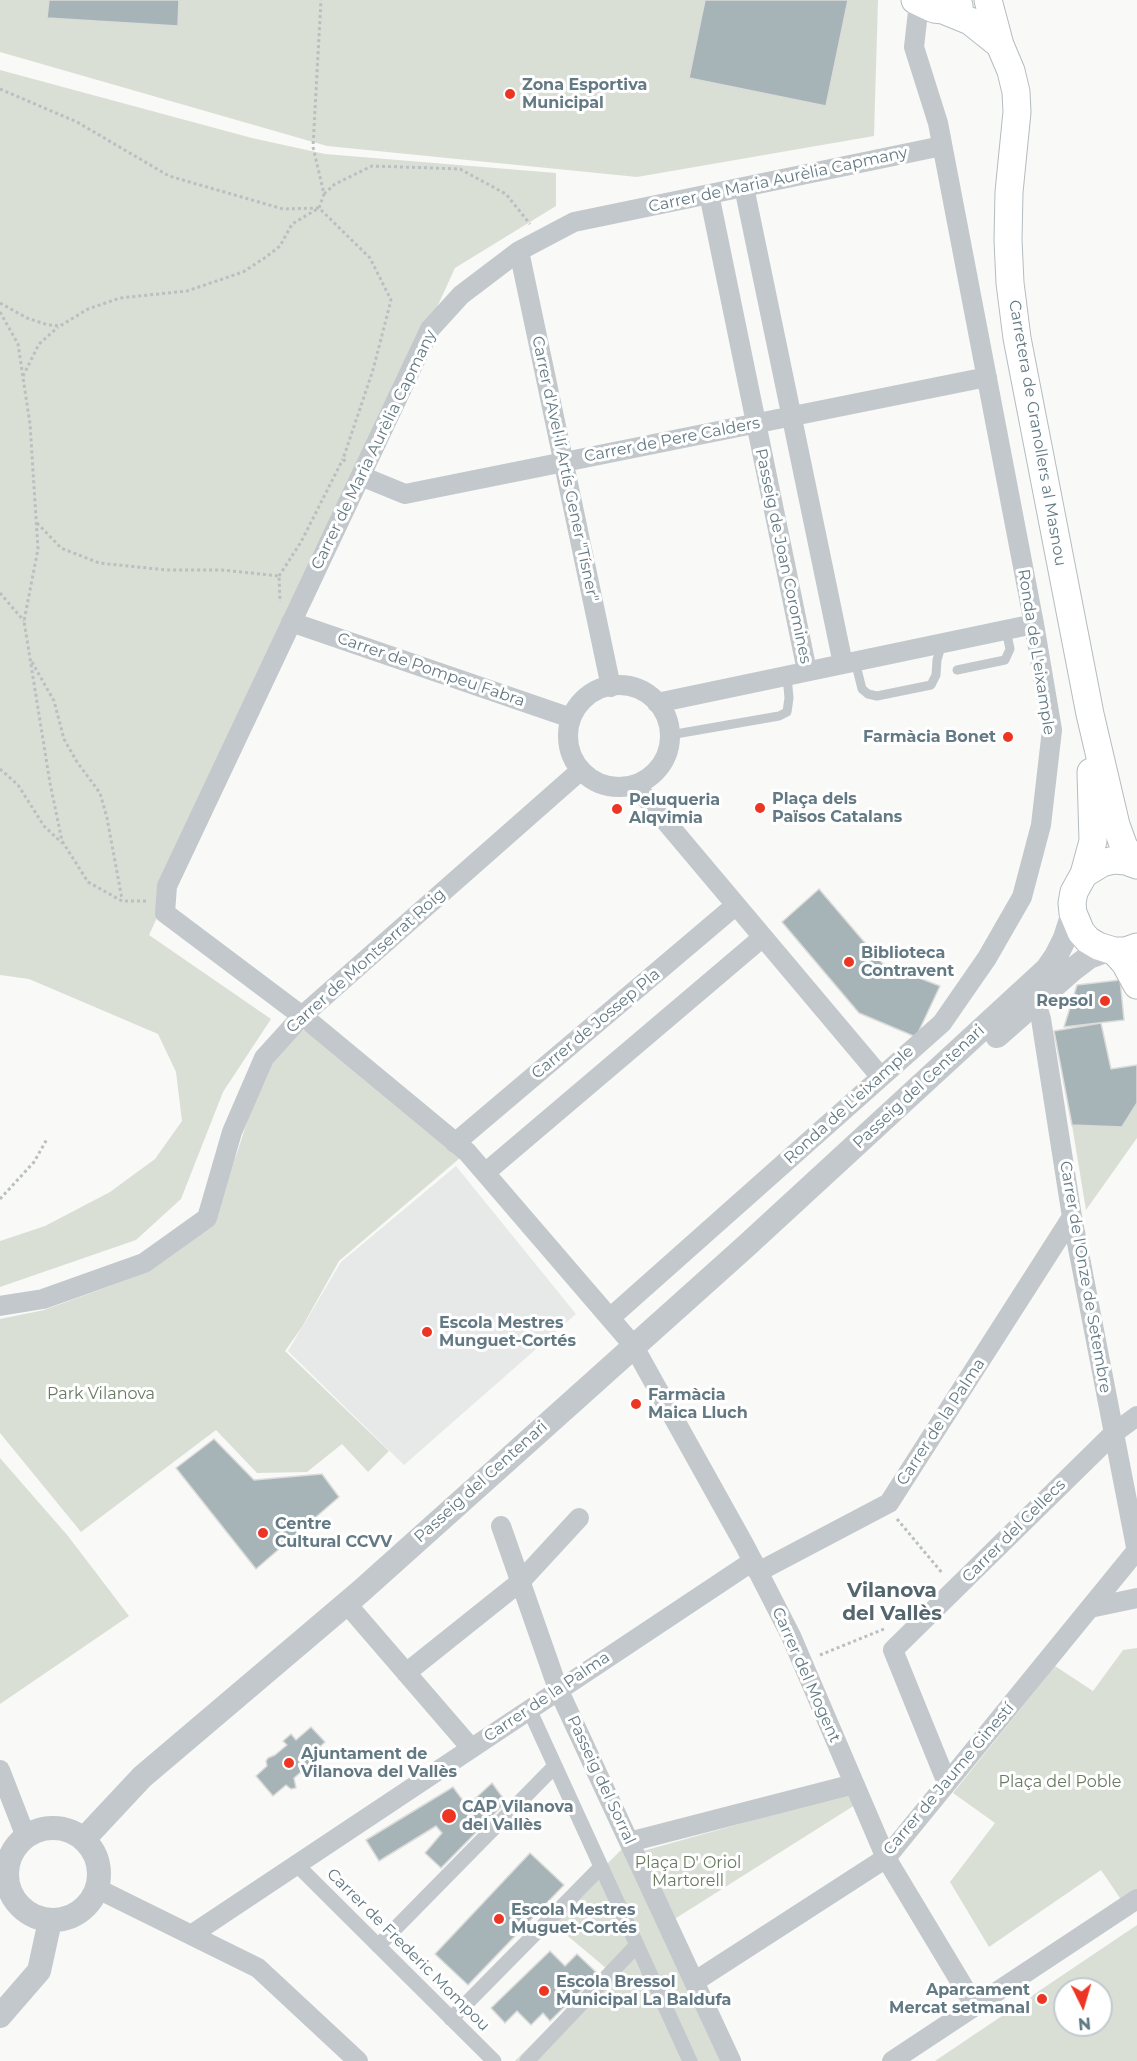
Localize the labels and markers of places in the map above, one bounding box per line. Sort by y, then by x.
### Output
place label: Zona Esportiva Municipal [522,75,647,113]
marker: Zona Esportiva Municipal [503,87,517,101]
place label: Farmàcia Bonet [863,727,996,747]
marker: Farmàcia Bonet [1001,730,1015,744]
place label: Plaça dels Països Catalans [772,789,902,827]
place label: Peluqueria Alqvimia [629,790,720,828]
marker: Plaça dels Països Catalans [753,801,767,815]
marker: Peluqueria Alqvimia [610,802,624,816]
place label: Biblioteca Contravent [861,943,954,981]
marker: Biblioteca Contravent [842,955,856,969]
place label: Repsol [1036,991,1093,1011]
marker: Repsol [1098,994,1112,1008]
place label: Escola Mestres Munguet-Cortés [439,1313,576,1351]
marker: Escola Mestres Munguet-Cortés [420,1325,434,1339]
place label: Farmàcia Maica Lluch [648,1385,748,1423]
marker: Farmàcia Maica Lluch [629,1397,643,1411]
place label: Centre Cultural CCVV [275,1514,392,1552]
marker: Centre Cultural CCVV [256,1526,270,1540]
place label: Ajuntament de Vilanova del Vallès [301,1744,457,1782]
marker: Ajuntament de Vilanova del Vallès [282,1756,296,1770]
place label: CAP Vilanova del Vallès [462,1797,574,1835]
marker: CAP Vilanova del Vallès [440,1807,458,1825]
place label: Escola Mestres Muguet-Cortés [511,1900,637,1938]
marker: Escola Mestres Muguet-Cortés [492,1912,506,1926]
place label: Escola Bressol Municipal La Baldufa [556,1972,731,2010]
place label: Aparcament Mercat setmanal [889,1980,1030,2018]
marker: Escola Bressol Municipal La Baldufa [537,1984,551,1998]
marker: Aparcament Mercat setmanal [1035,1992,1049,2006]

